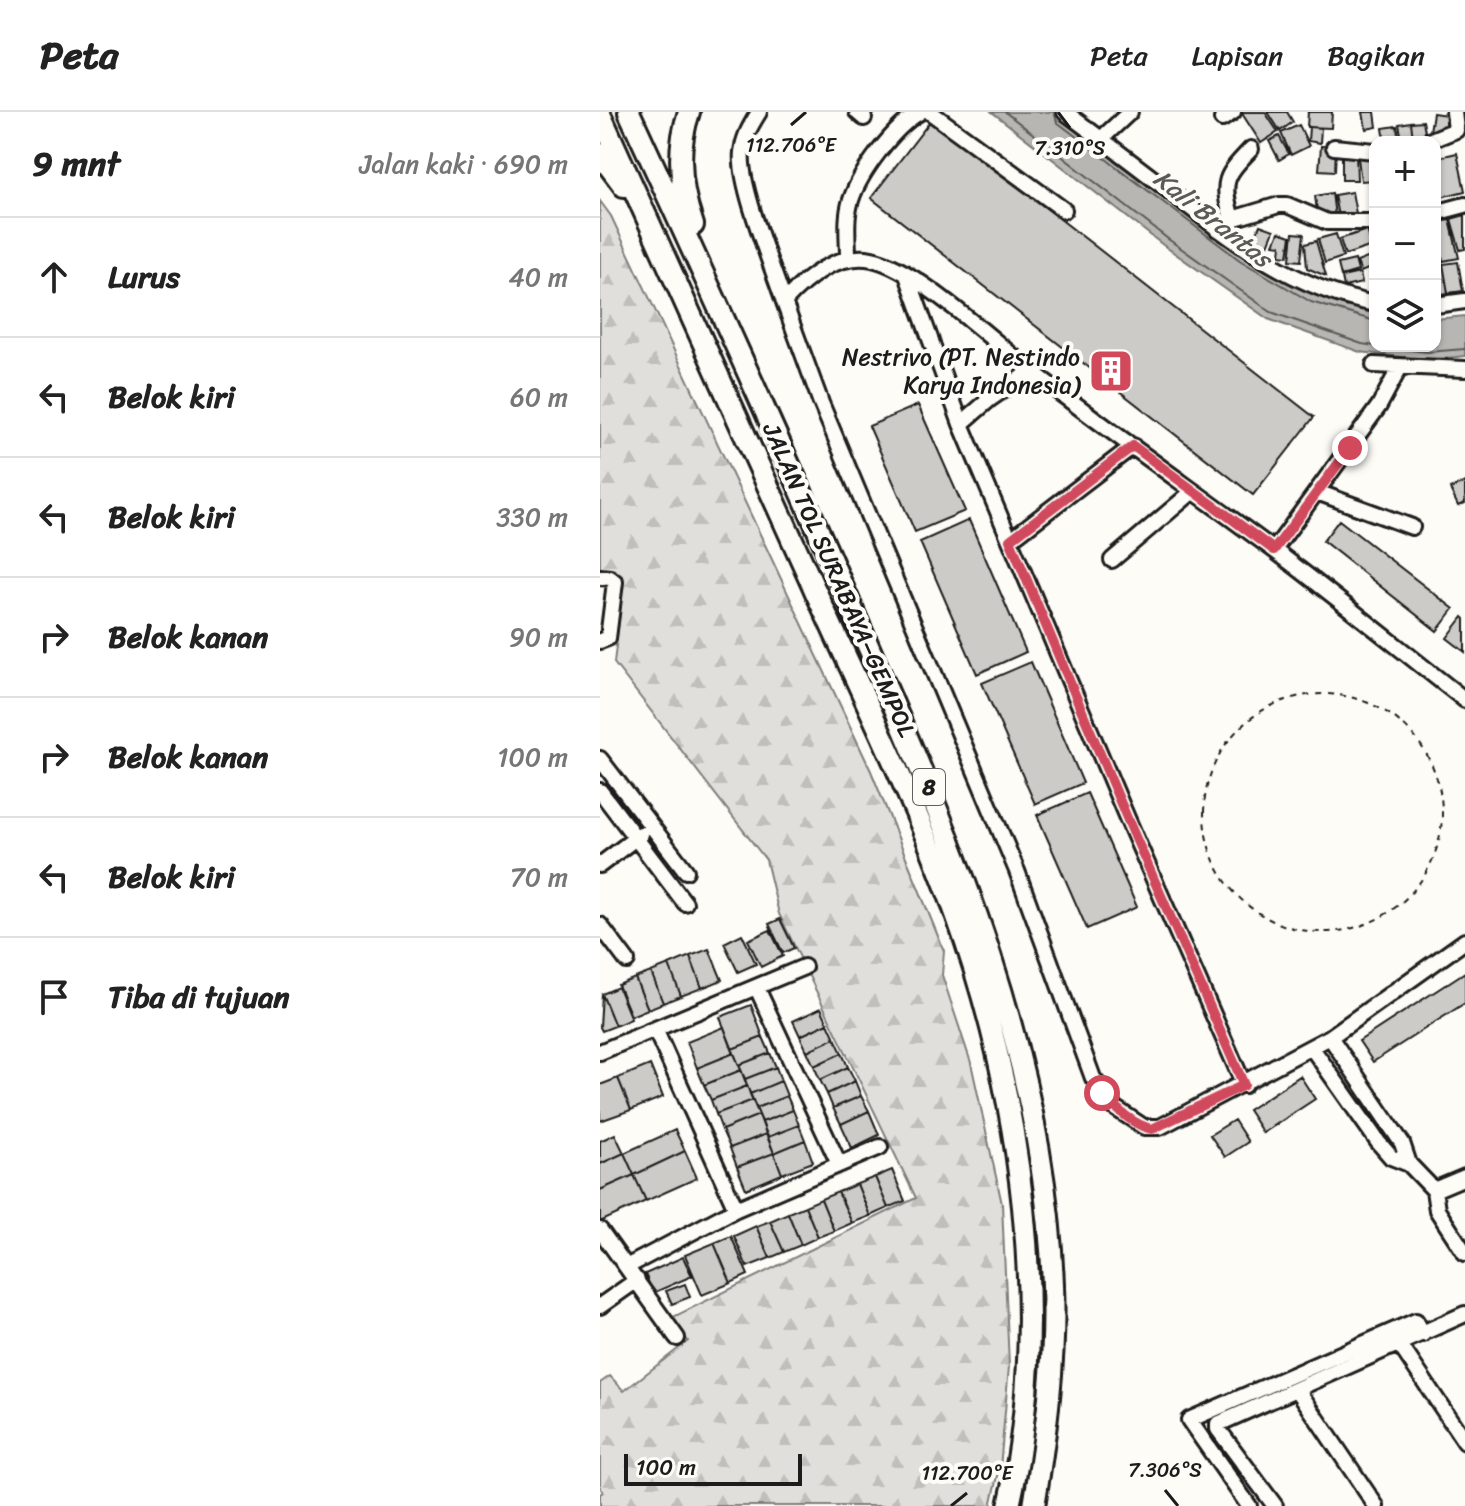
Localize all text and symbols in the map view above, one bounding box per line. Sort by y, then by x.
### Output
text: Peta [40,22,118,89]
text: Peta [1090,31,1148,80]
text: Lapisan [1192,31,1283,80]
text: Bagikan [1327,31,1425,80]
text: 112.706°E [746,128,838,163]
text: 7.310°S [1035,131,1106,166]
text: 9 mnt [32,134,120,194]
map controls [1369,136,1441,352]
button: + [1369,136,1441,208]
text: Jalan kaki · 690 m [359,141,568,187]
water label: Kali Brantas [1143,156,1285,281]
button: − [1369,208,1441,280]
text: Lurus [108,250,180,304]
text: 40 m [509,254,568,300]
icon: ahead [32,255,76,299]
button: layers [1369,280,1441,352]
place label: Nestrivo (PT. Nestindo Karya Indonesia) [842,336,1081,406]
building icon: Nestrivo (PT. Nestindo Karya Indonesia) [1087,347,1135,395]
text: Belok kiri [108,370,235,424]
text: 60 m [510,374,568,420]
icon: left [32,375,76,419]
street label: JALAN TOL SURABAYA–GEMPOL [750,415,927,744]
route end [1332,430,1368,466]
text: Belok kiri [108,490,235,544]
text: 330 m [496,494,568,540]
icon: left [32,495,76,539]
text: Belok kanan [108,610,268,664]
text: 90 m [509,614,568,660]
icon: right [32,615,76,659]
text: Belok kanan [108,730,268,784]
text: 100 m [497,734,568,780]
icon: right [32,735,76,779]
road number: 8 [913,769,945,805]
text: Belok kiri [108,850,235,904]
text: 70 m [510,854,568,900]
icon: left [32,855,76,899]
text: Tiba di tujuan [108,970,289,1024]
icon: arrive [32,975,76,1019]
route start [1084,1075,1120,1111]
text: 100 m [636,1448,696,1487]
scale bar [624,1450,802,1486]
text: 7.306°S [1128,1453,1202,1488]
text: 112.700°E [921,1456,1014,1491]

